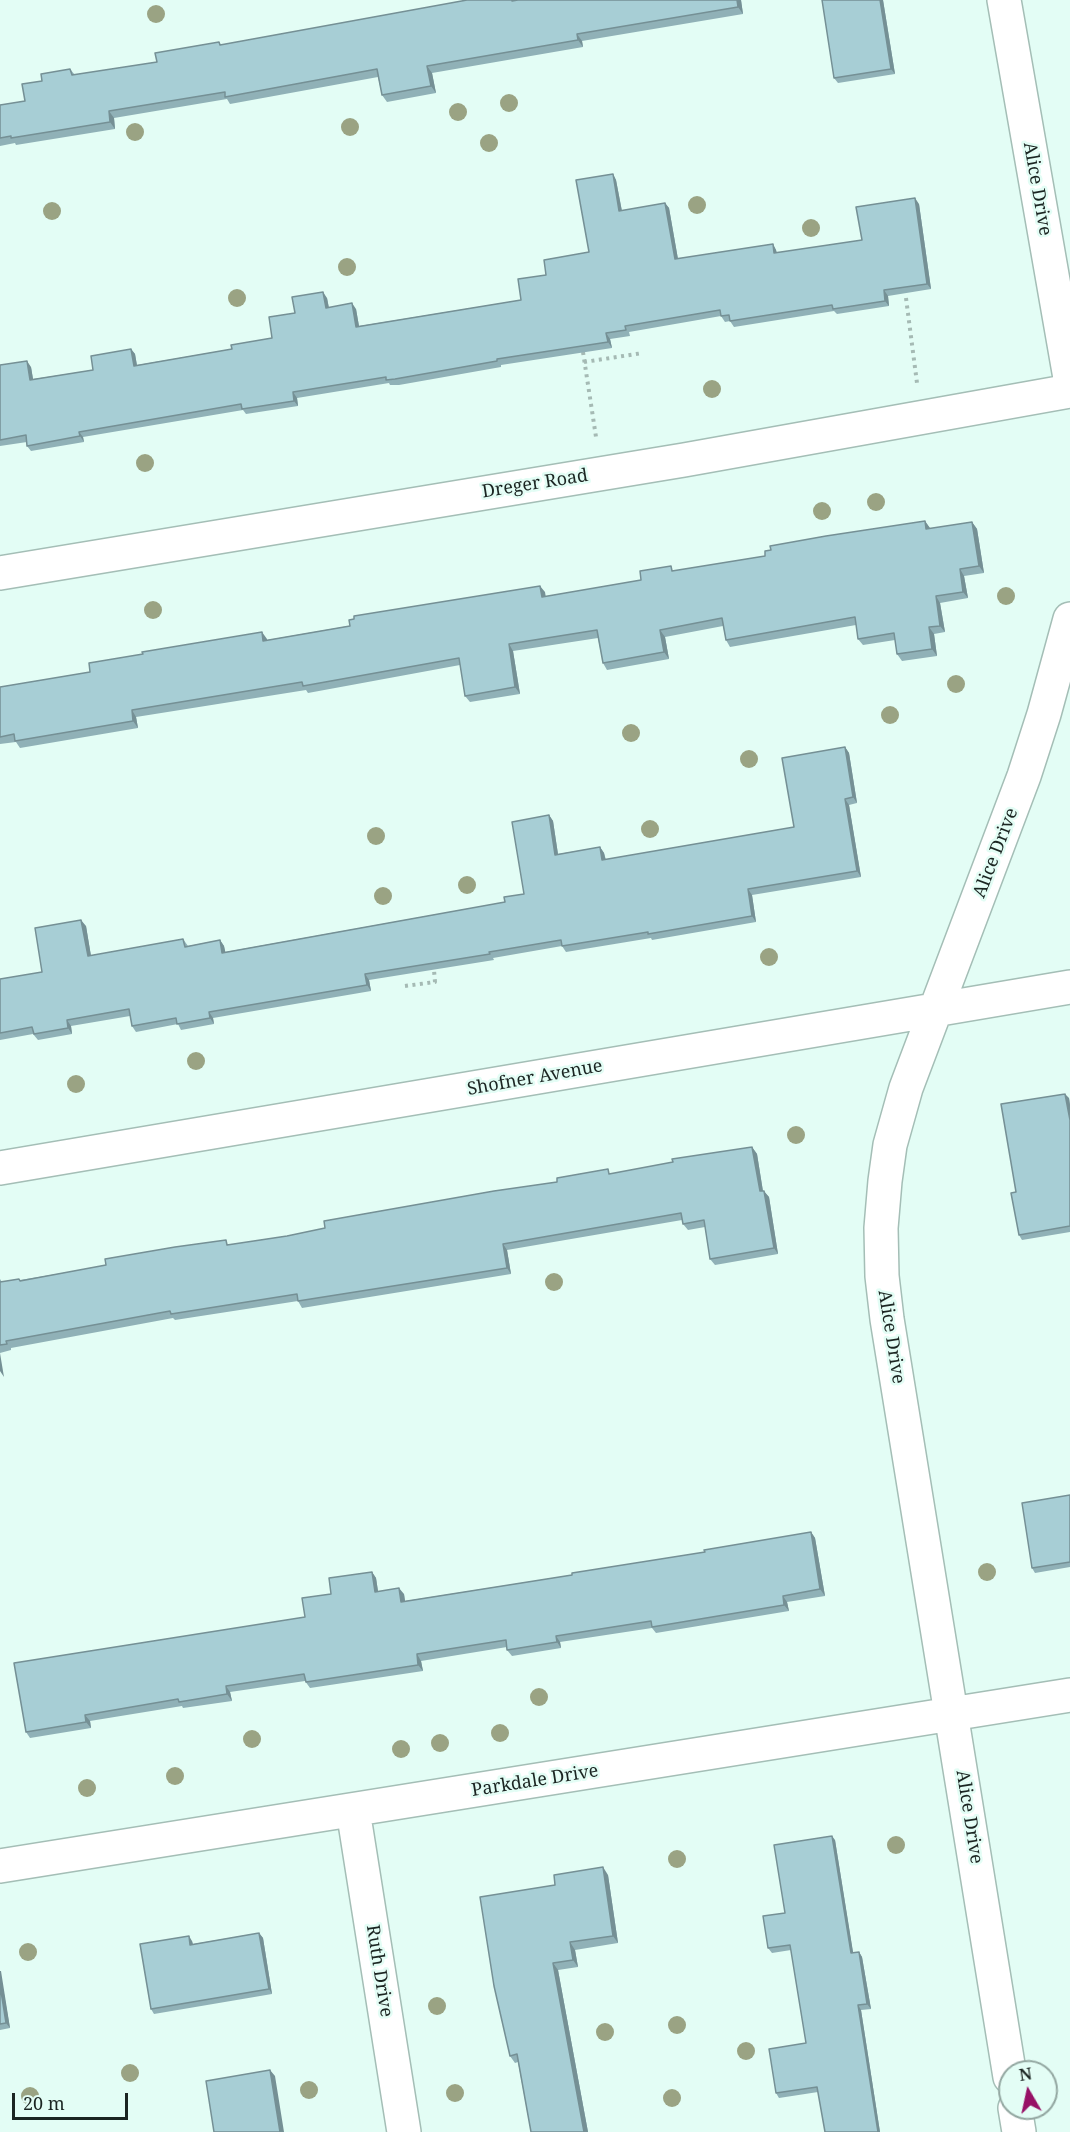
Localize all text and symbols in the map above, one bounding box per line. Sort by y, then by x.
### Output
street label: Alice Drive [1018,141,1056,237]
street label: Dreger Road [480,465,590,503]
street label: Alice Drive [969,805,1023,901]
street label: Shofner Avenue [466,1055,604,1101]
street label: Alice Drive [873,1289,909,1385]
street label: Parkdale Drive [470,1760,600,1802]
street label: Alice Drive [951,1769,987,1865]
street label: Ruth Drive [361,1923,397,2019]
north arrow [998,2060,1058,2120]
text: N [1018,2062,1033,2086]
scale bar [15,2081,130,2119]
text: 20 m [23,2091,65,2115]

